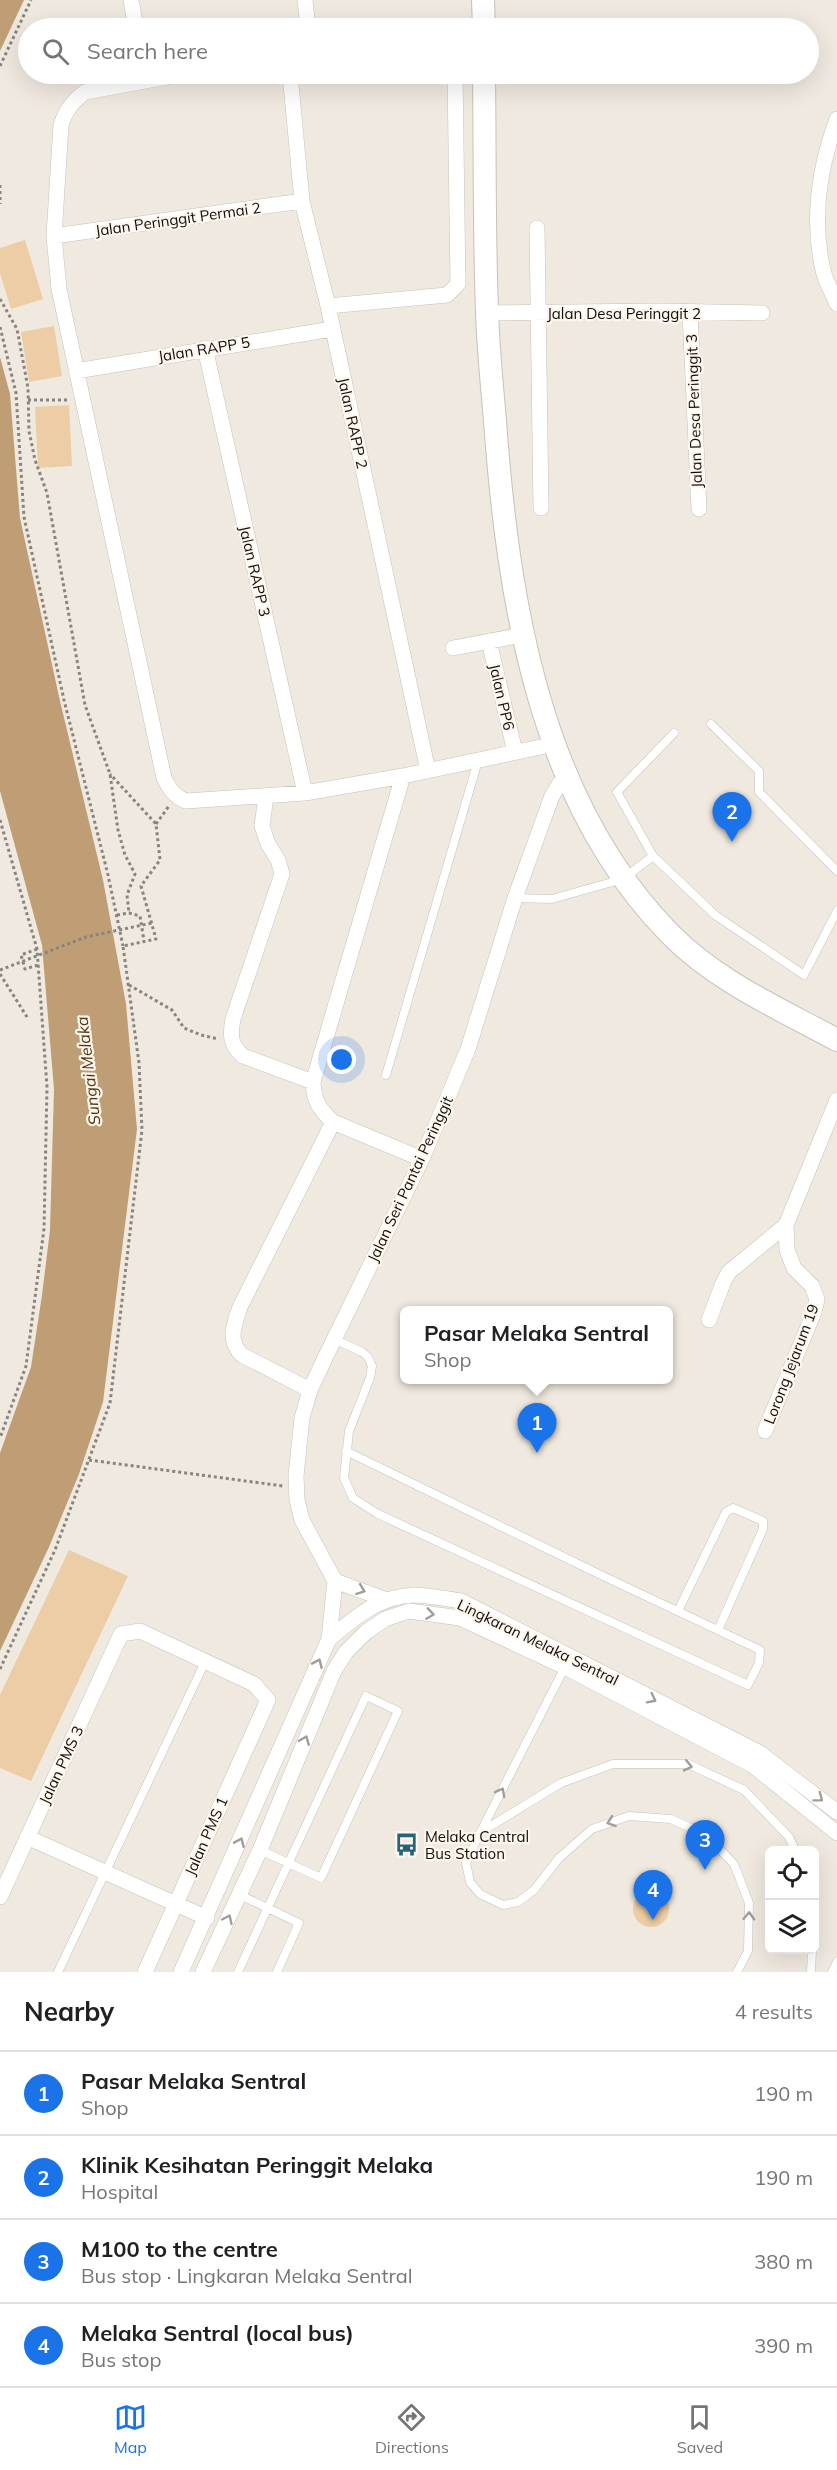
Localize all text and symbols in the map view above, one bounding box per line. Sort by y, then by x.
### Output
search box [18,18,819,84]
icon: search [39,35,72,68]
text: Search here [87,37,208,65]
street label: Jalan Peringgit Permai 2 [94,198,262,240]
street label: Jalan Desa Peringgit 2 [547,304,701,323]
street label: Jalan RAPP 5 [157,332,251,366]
street label: Jalan Desa Peringgit 3 [682,334,706,488]
street label: Jalan RAPP 2 [334,376,372,470]
street label: Jalan RAPP 3 [235,524,275,618]
street label: Jalan PP6 [485,662,519,732]
pin: 2 [712,792,752,842]
water label: Sungai Melaka [71,1015,105,1127]
your location [327,1045,356,1074]
street label: Jalan Seri Pantai Peringgit [363,1093,457,1265]
street label: Lorong Jejarum 19 [759,1301,823,1427]
popup [400,1306,673,1384]
text: Pasar Melaka Sentral [424,1319,649,1347]
text: Shop [424,1347,472,1372]
pin: 1 [518,1404,556,1453]
one-way arrow [355,1583,366,1596]
street label: Lingkaran Melaka Sentral [454,1595,622,1689]
one-way arrow [425,1608,434,1620]
one-way arrow [311,1659,323,1670]
one-way arrow [646,1691,657,1703]
street label: Jalan PMS 3 [35,1723,87,1807]
one-way arrow [298,1735,310,1746]
one-way arrow [683,1759,693,1772]
one-way arrow [494,1788,505,1799]
one-way arrow [812,1791,823,1802]
street label: Jalan PMS 1 [180,1794,232,1878]
one-way arrow [606,1815,617,1828]
pin: 3 [686,1820,724,1870]
place label: Melaka Central Bus Station [425,1827,529,1863]
bus stop icon: Melaka Central Bus Station [394,1832,420,1858]
one-way arrow [233,1838,245,1849]
map controls [765,1846,819,1954]
button: locate [765,1846,819,1900]
pin: 4 [634,1870,672,1920]
button: layers [765,1900,819,1954]
one-way arrow [743,1911,755,1920]
one-way arrow [221,1915,233,1926]
text: Nearby [24,1995,114,2028]
text: 4 results [735,1999,813,2024]
text: Pasar Melaka Sentral [81,2067,306,2095]
text: 1 [38,2081,50,2106]
text: 190 m [754,2081,813,2106]
text: Shop [81,2095,129,2120]
text: Klinik Kesihatan Peringgit Melaka [81,2151,433,2179]
text: 2 [38,2165,50,2190]
text: 190 m [754,2165,813,2190]
text: Hospital [81,2179,158,2204]
text: M100 to the centre [81,2235,278,2263]
text: 3 [38,2249,50,2274]
text: 380 m [754,2249,813,2274]
text: Bus stop · Lingkaran Melaka Sentral [81,2263,412,2288]
text: Melaka Sentral (local bus) [81,2319,354,2347]
text: 4 [38,2333,50,2358]
text: 390 m [754,2333,813,2358]
text: Bus stop [81,2347,161,2372]
tab: Map [114,2401,147,2457]
tab: Directions [375,2401,449,2457]
tab: Saved [677,2401,723,2457]

